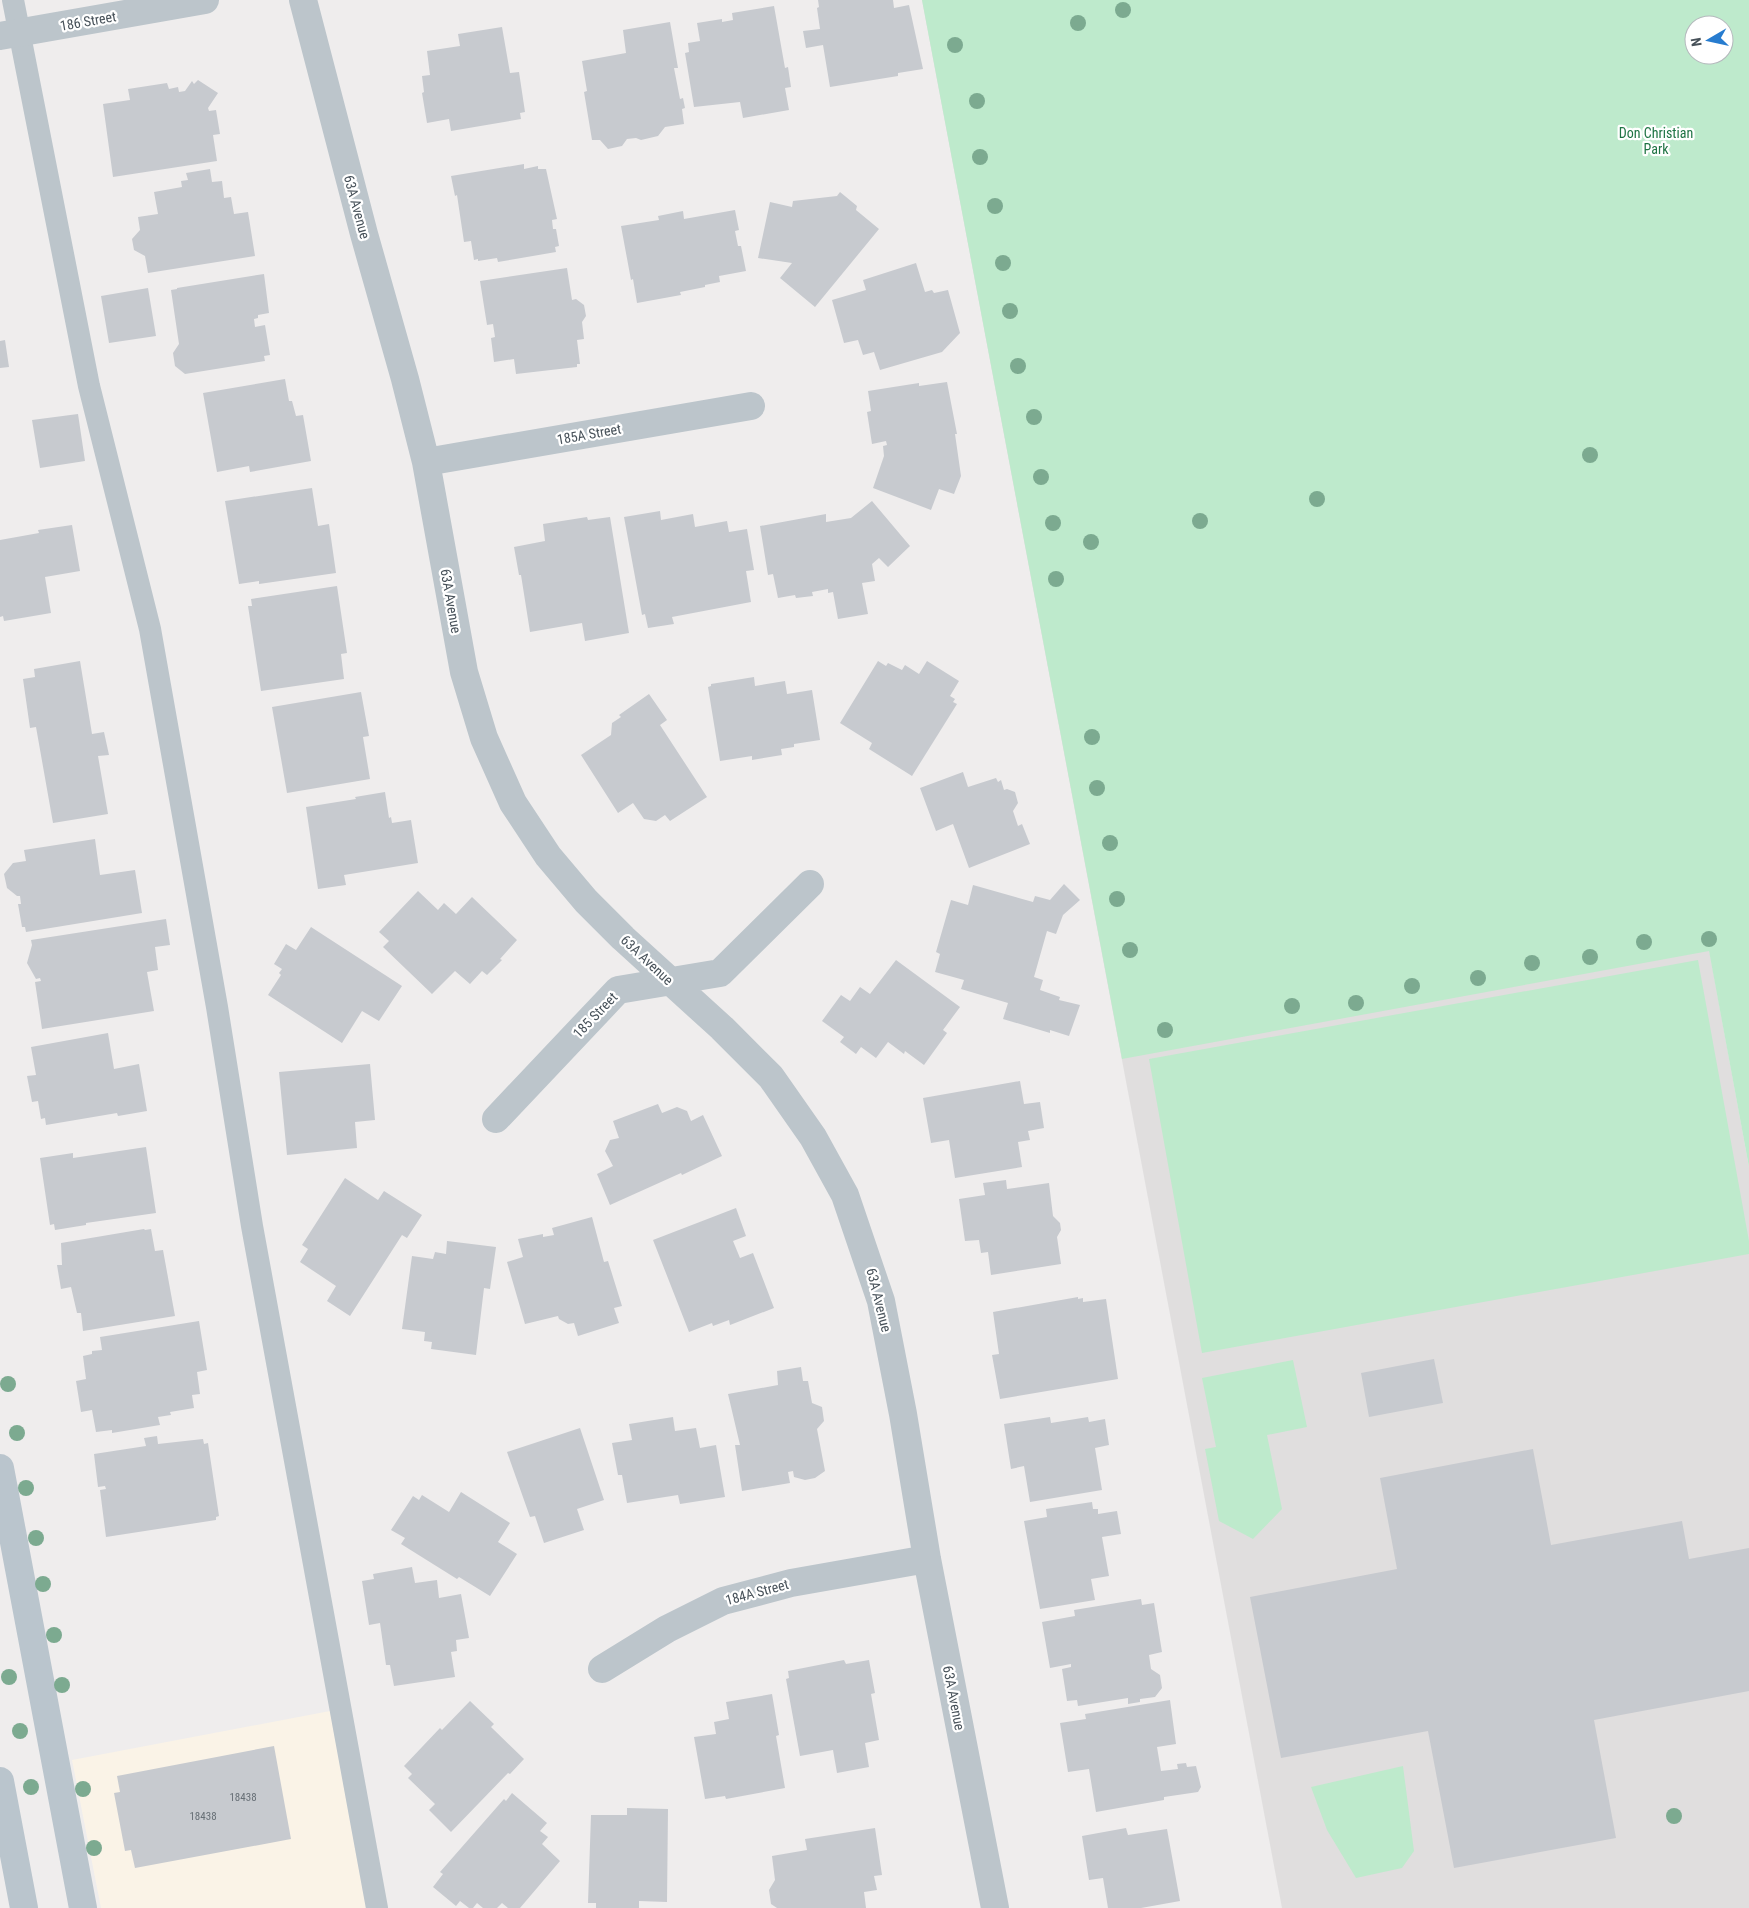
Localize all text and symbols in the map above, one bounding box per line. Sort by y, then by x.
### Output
street label: 186 Street [59,8,117,34]
north arrow [1684,15,1734,65]
text: N [1688,37,1705,48]
park label: Don Christian Park [1619,125,1693,157]
street label: 63A Avenue [341,173,373,241]
street label: 185A Street [556,420,622,448]
street label: 63A Avenue [437,567,465,635]
street label: 63A Avenue [618,932,677,988]
street label: 185 Street [570,989,620,1041]
street label: 63A Avenue [863,1266,895,1334]
street label: 184A Street [724,1576,790,1608]
street label: 63A Avenue [940,1664,968,1732]
house number: 18438 [229,1791,257,1804]
house number: 18438 [189,1810,217,1823]

